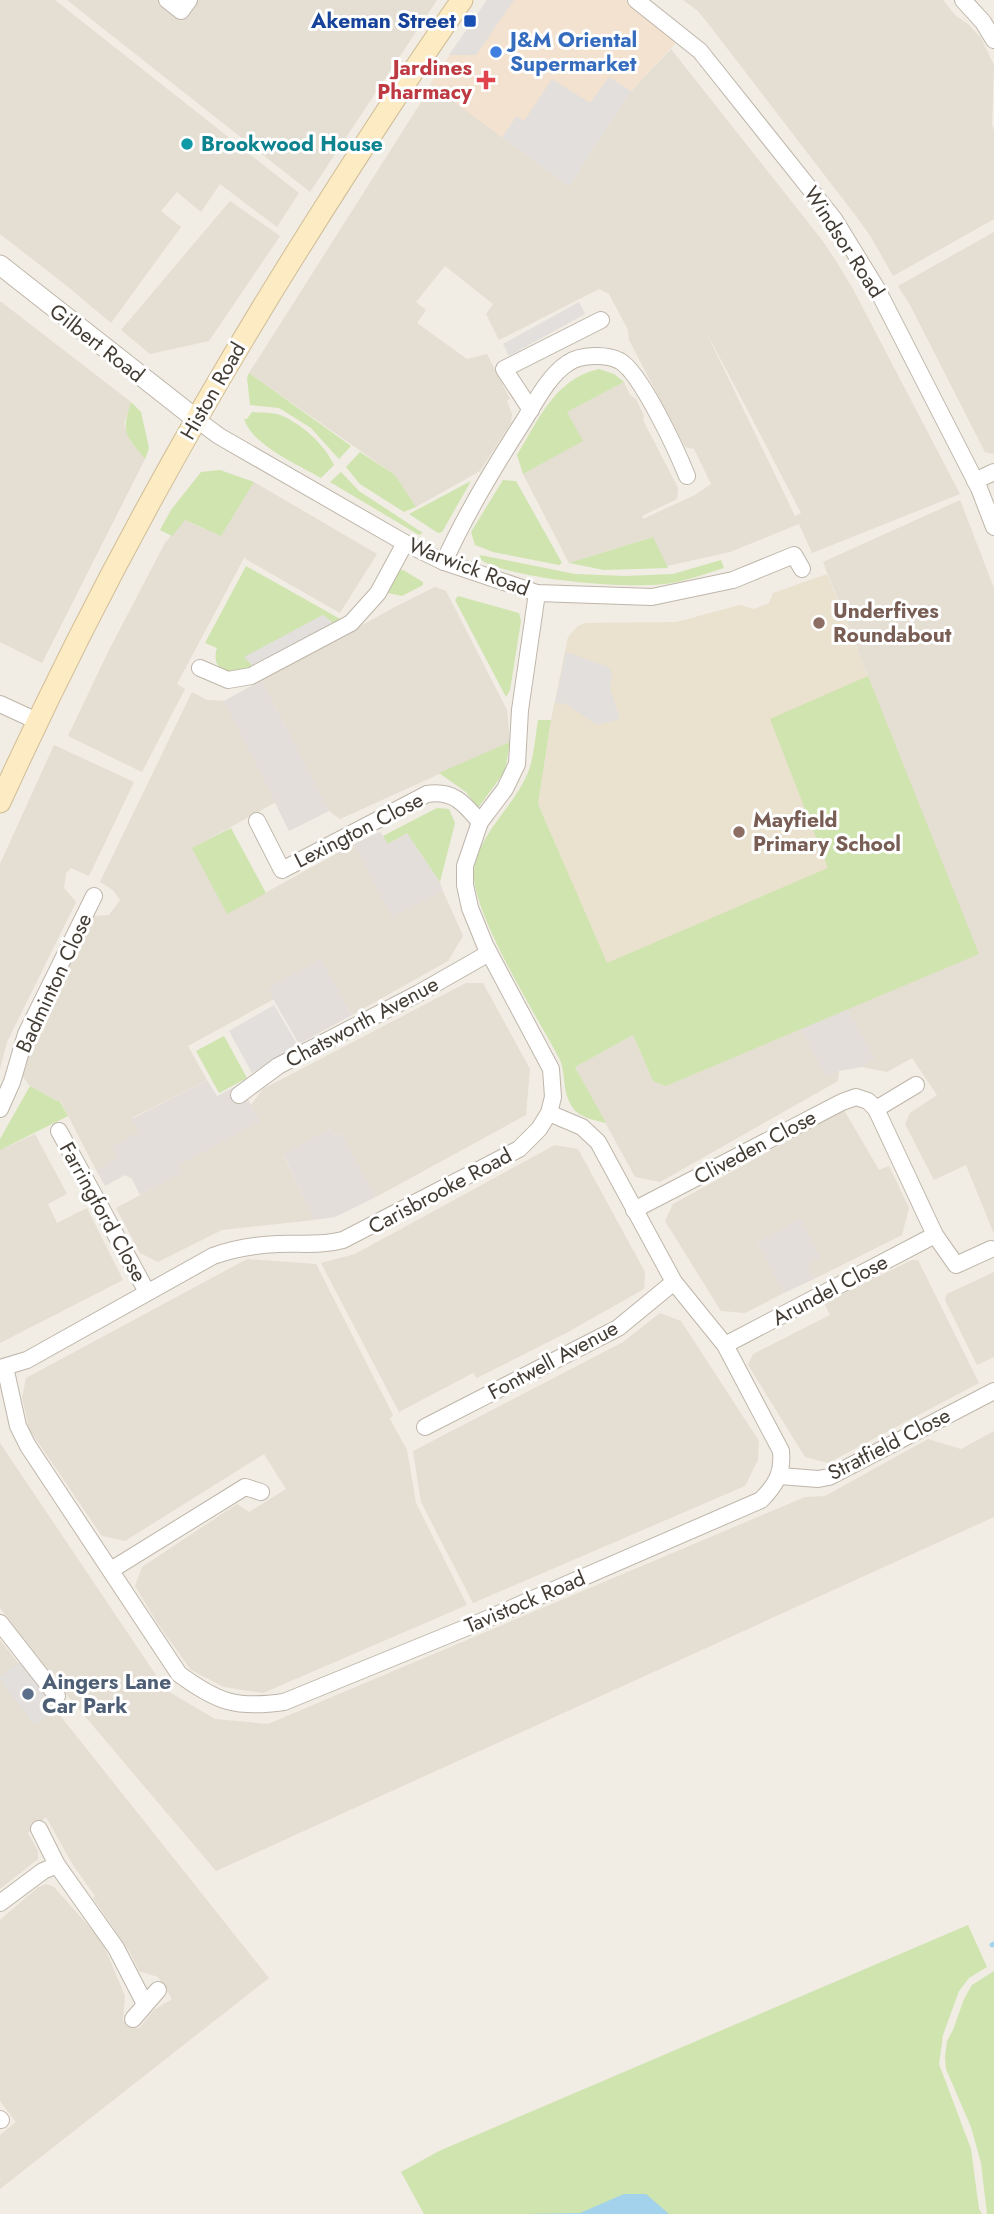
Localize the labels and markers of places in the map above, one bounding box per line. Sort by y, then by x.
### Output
place label: Akeman Street [310,6,456,36]
marker: Akeman Street [462,13,478,29]
place label: J&M Oriental Supermarket [506,25,637,79]
marker: J&M Oriental Supermarket [488,44,504,60]
place label: Jardines Pharmacy [377,53,473,107]
marker: Jardines Pharmacy [478,72,494,88]
place label: Brookwood House [201,129,383,159]
marker: Brookwood House [179,136,195,152]
place label: Underfives Roundabout [833,596,952,650]
marker: Underfives Roundabout [811,615,827,631]
place label: Mayfield Primary School [753,805,901,859]
marker: Mayfield Primary School [731,824,747,840]
place label: Aingers Lane Car Park [41,1667,171,1721]
marker: Aingers Lane Car Park [20,1686,36,1702]

